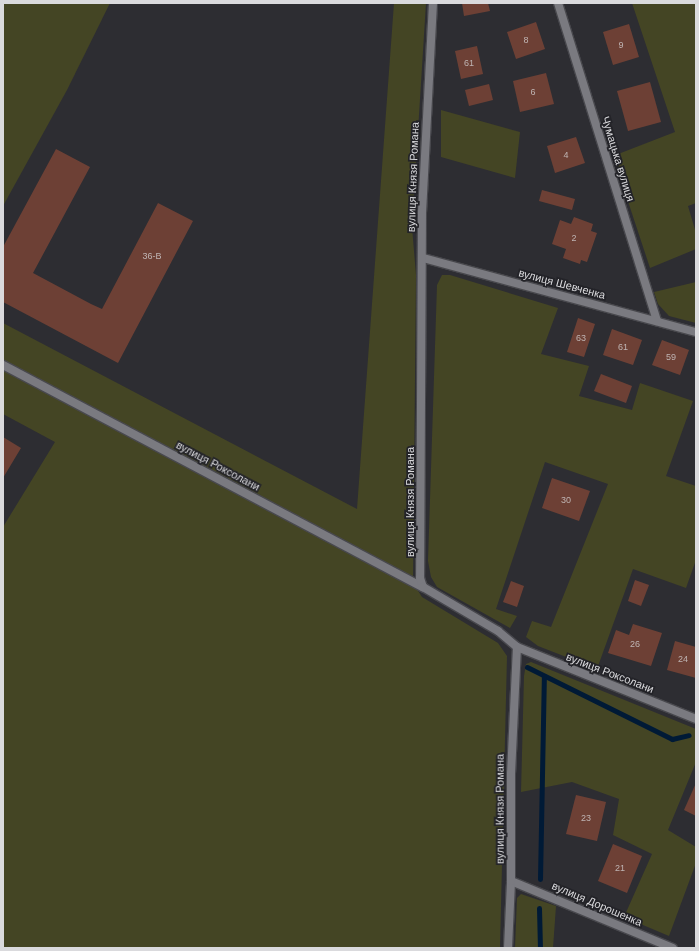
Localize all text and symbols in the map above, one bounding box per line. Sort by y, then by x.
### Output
house number: 8 [523,35,529,45]
house number: 9 [618,40,624,50]
house number: 61 [464,58,474,68]
house number: 6 [530,87,536,97]
street label: Чумацька вулиця [599,115,637,203]
street label: вулиця Князя Романа [404,122,422,232]
house number: 4 [563,150,569,160]
house number: 2 [571,233,577,243]
house number: 36-В [142,251,162,261]
street label: вулиця Шевченка [517,266,607,302]
house number: 63 [576,333,586,343]
house number: 61 [618,342,628,352]
house number: 59 [666,352,676,362]
street label: вулиця Роксолани [174,438,262,494]
street label: вулиця Князя Романа [403,447,417,557]
house number: 30 [561,495,571,505]
house number: 26 [630,639,640,649]
street label: вулиця Роксолани [564,650,656,696]
house number: 24 [678,654,688,664]
street label: вулиця Князя Романа [493,754,507,864]
house number: 23 [581,813,591,823]
house number: 21 [615,863,625,873]
street label: вулиця Дорошенка [550,879,644,929]

